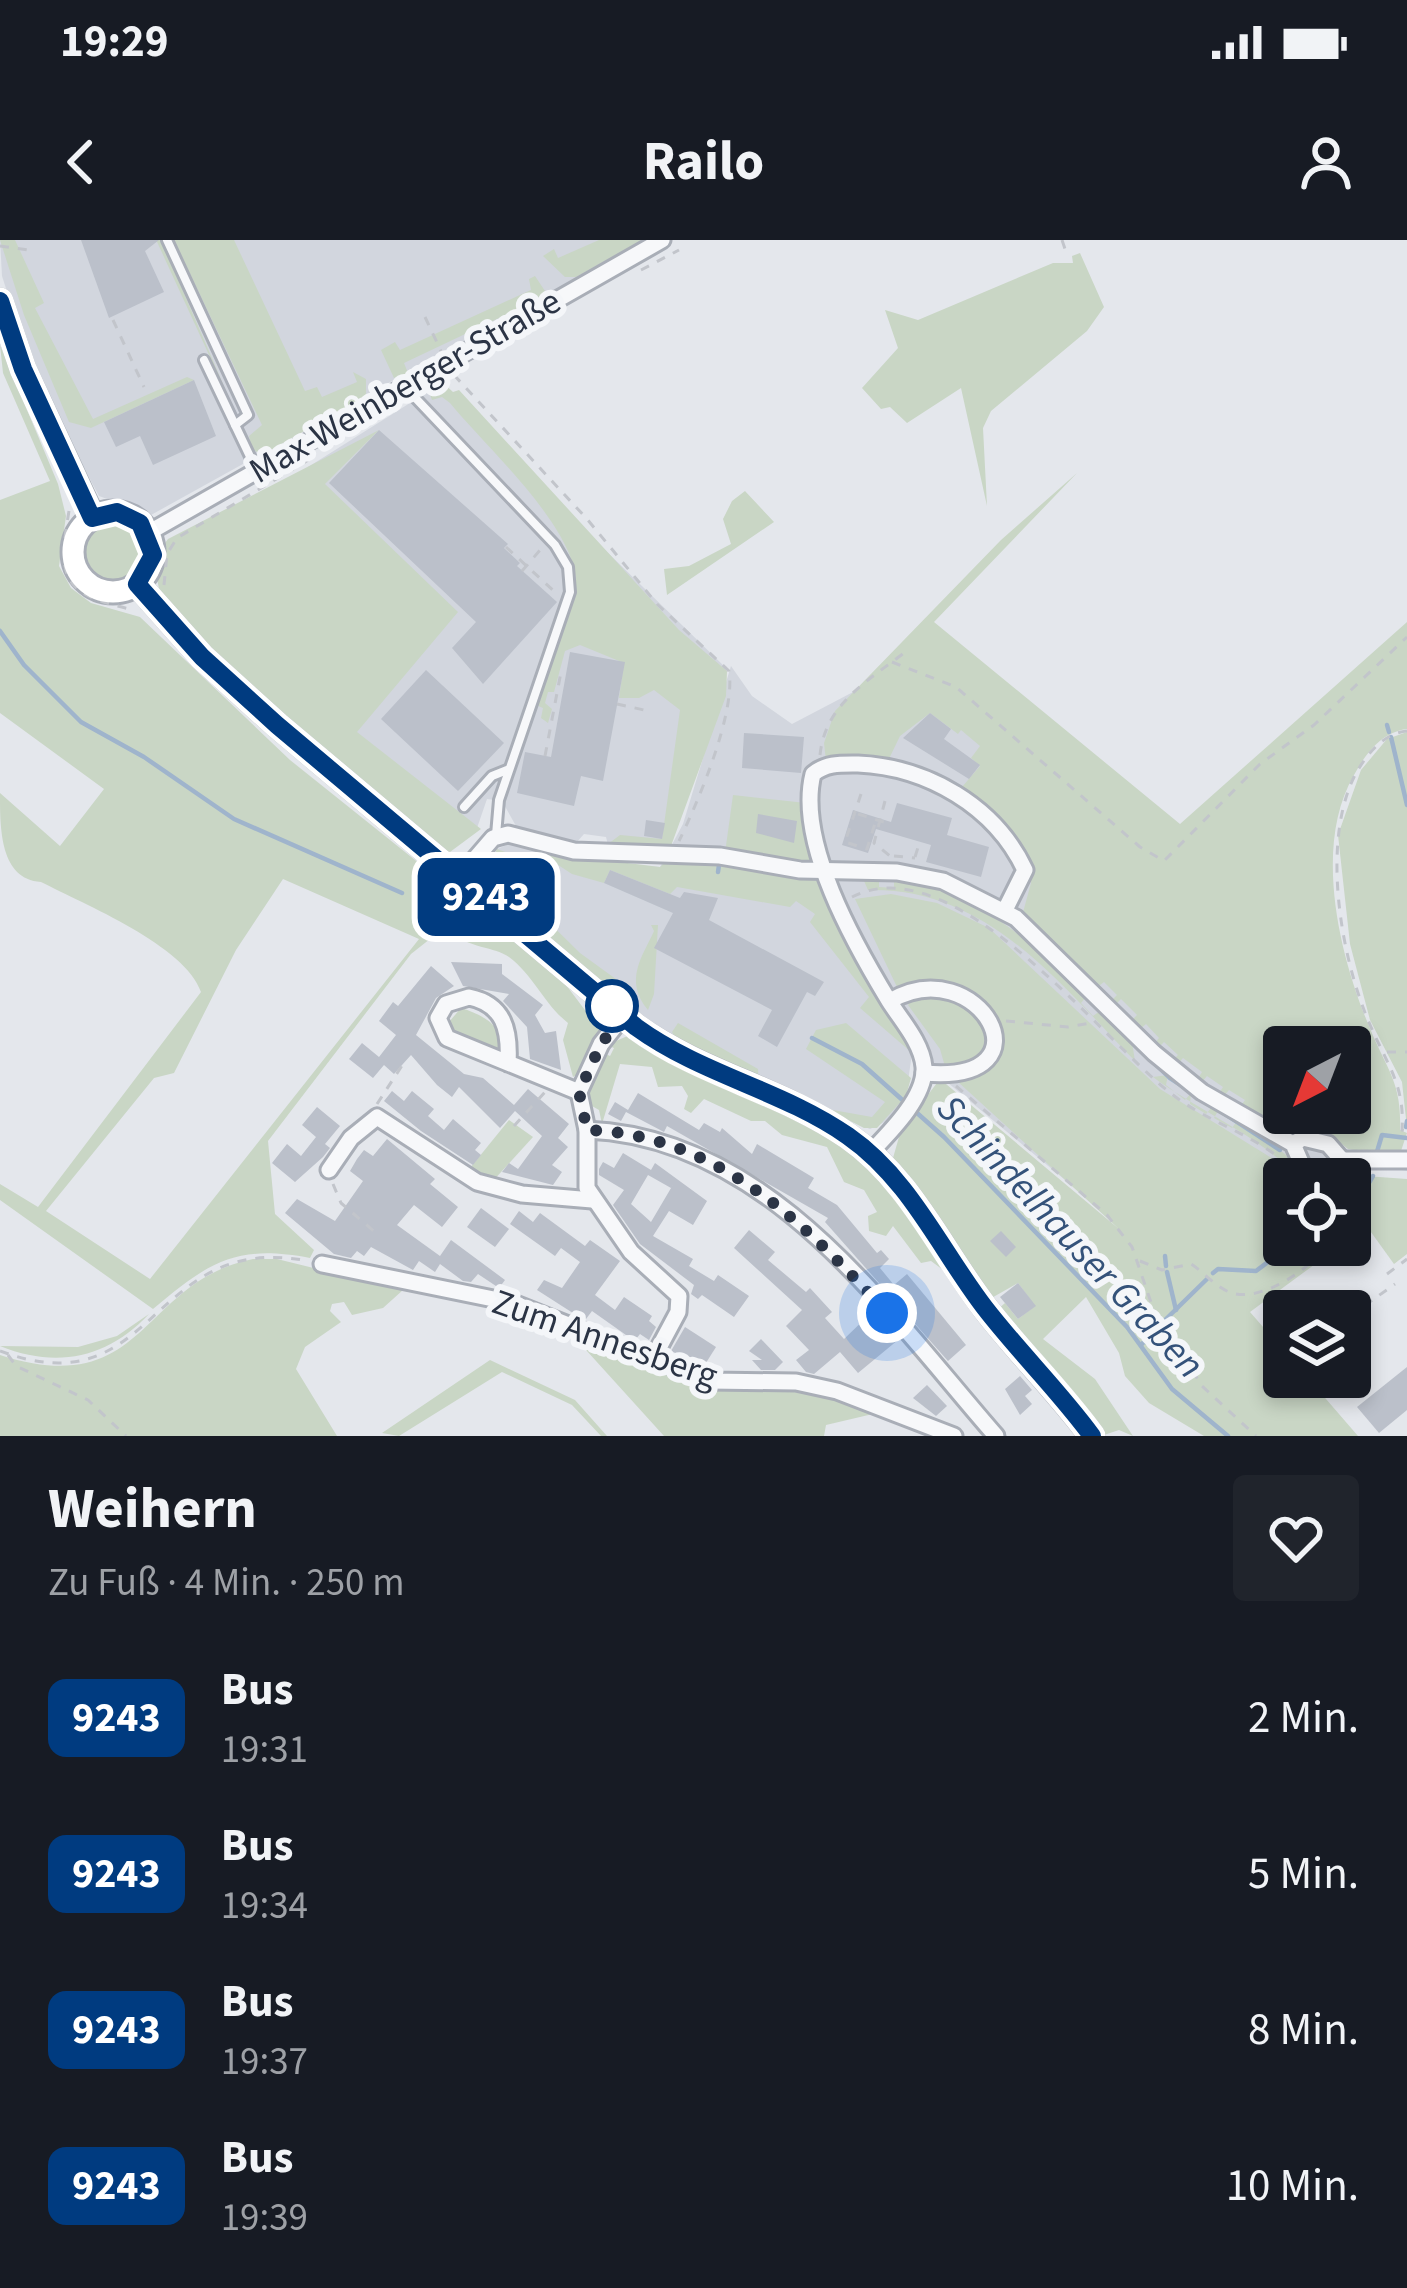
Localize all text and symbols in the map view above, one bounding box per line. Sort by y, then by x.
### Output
text: 19:29 [60,10,169,74]
text: Railo [643,124,764,201]
icon: back [48,129,114,195]
icon: person [1293,129,1359,195]
street label: Max-Weinberger-Straße [240,276,570,496]
line badge: 9243 [402,858,570,936]
text: 9243 [442,867,530,927]
unlabelled marker [587,981,637,1031]
north arrow [1263,1026,1371,1134]
map controls [1263,1026,1371,1398]
water label: Schindelhauser Graben [923,1083,1217,1391]
button: locate [1263,1158,1371,1266]
street label: Zum Annesberg [486,1277,724,1401]
your location [857,1283,917,1343]
button: layers [1263,1290,1371,1398]
text: Weihern [48,1469,257,1550]
button: heart [1233,1475,1359,1601]
text: Zu Fuß · 4 Min. · 250 m [48,1555,405,1611]
text: Bus [221,1658,293,1722]
text: 2 Min. [1248,1686,1359,1750]
text: 9243 [72,1688,161,1748]
text: 19:31 [221,1722,308,1778]
text: Bus [221,1814,293,1878]
text: 5 Min. [1248,1842,1359,1906]
text: 9243 [72,1844,161,1904]
text: 19:34 [221,1878,308,1934]
text: Bus [221,1970,293,2034]
text: 8 Min. [1248,1998,1359,2062]
text: 9243 [72,2000,161,2060]
text: 19:37 [221,2034,308,2090]
text: Bus [221,2126,293,2190]
text: 10 Min. [1226,2154,1359,2218]
text: 9243 [72,2156,161,2216]
text: 19:39 [221,2190,308,2246]

